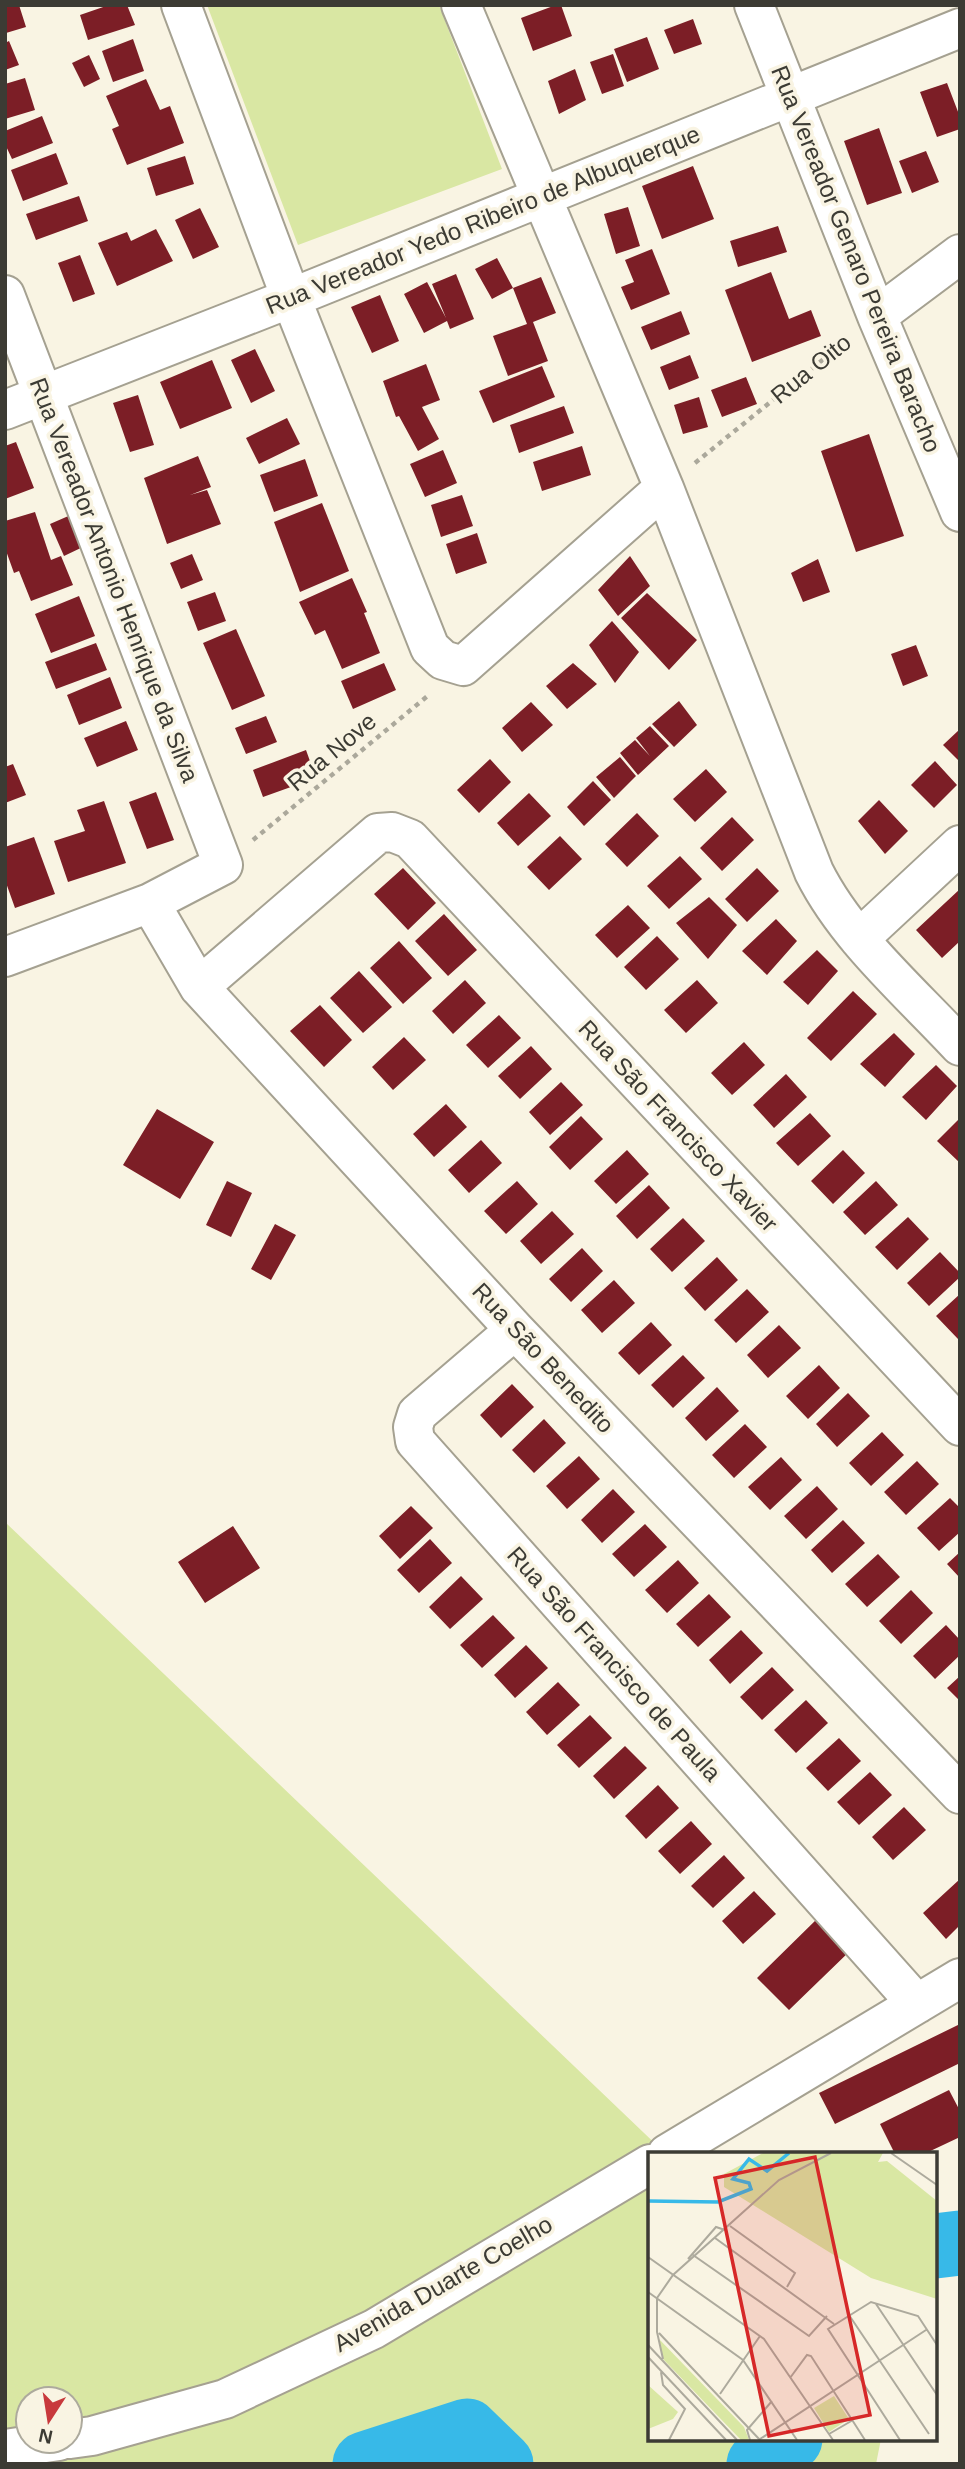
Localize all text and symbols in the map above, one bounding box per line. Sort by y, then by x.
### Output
street label: Rua Vereador Genaro Pereira Baracho [766,61,947,456]
street label: Rua Vereador Yedo Ribeiro de Albuquerque [262,120,704,319]
street label: Rua Oito [765,328,856,409]
street label: Rua Vereador Antonio Henrique da Silva [25,374,205,786]
street label: Rua Nove [282,707,381,796]
street label: Rua São Francisco Xavier [573,1015,783,1237]
street label: Rua São Benedito [467,1277,620,1438]
street label: Rua São Francisco de Paula [502,1541,727,1787]
inset map [648,2152,937,2441]
street label: Avenida Duarte Coelho [329,2210,557,2357]
north arrow [14,2385,84,2455]
text: N [37,2424,54,2448]

